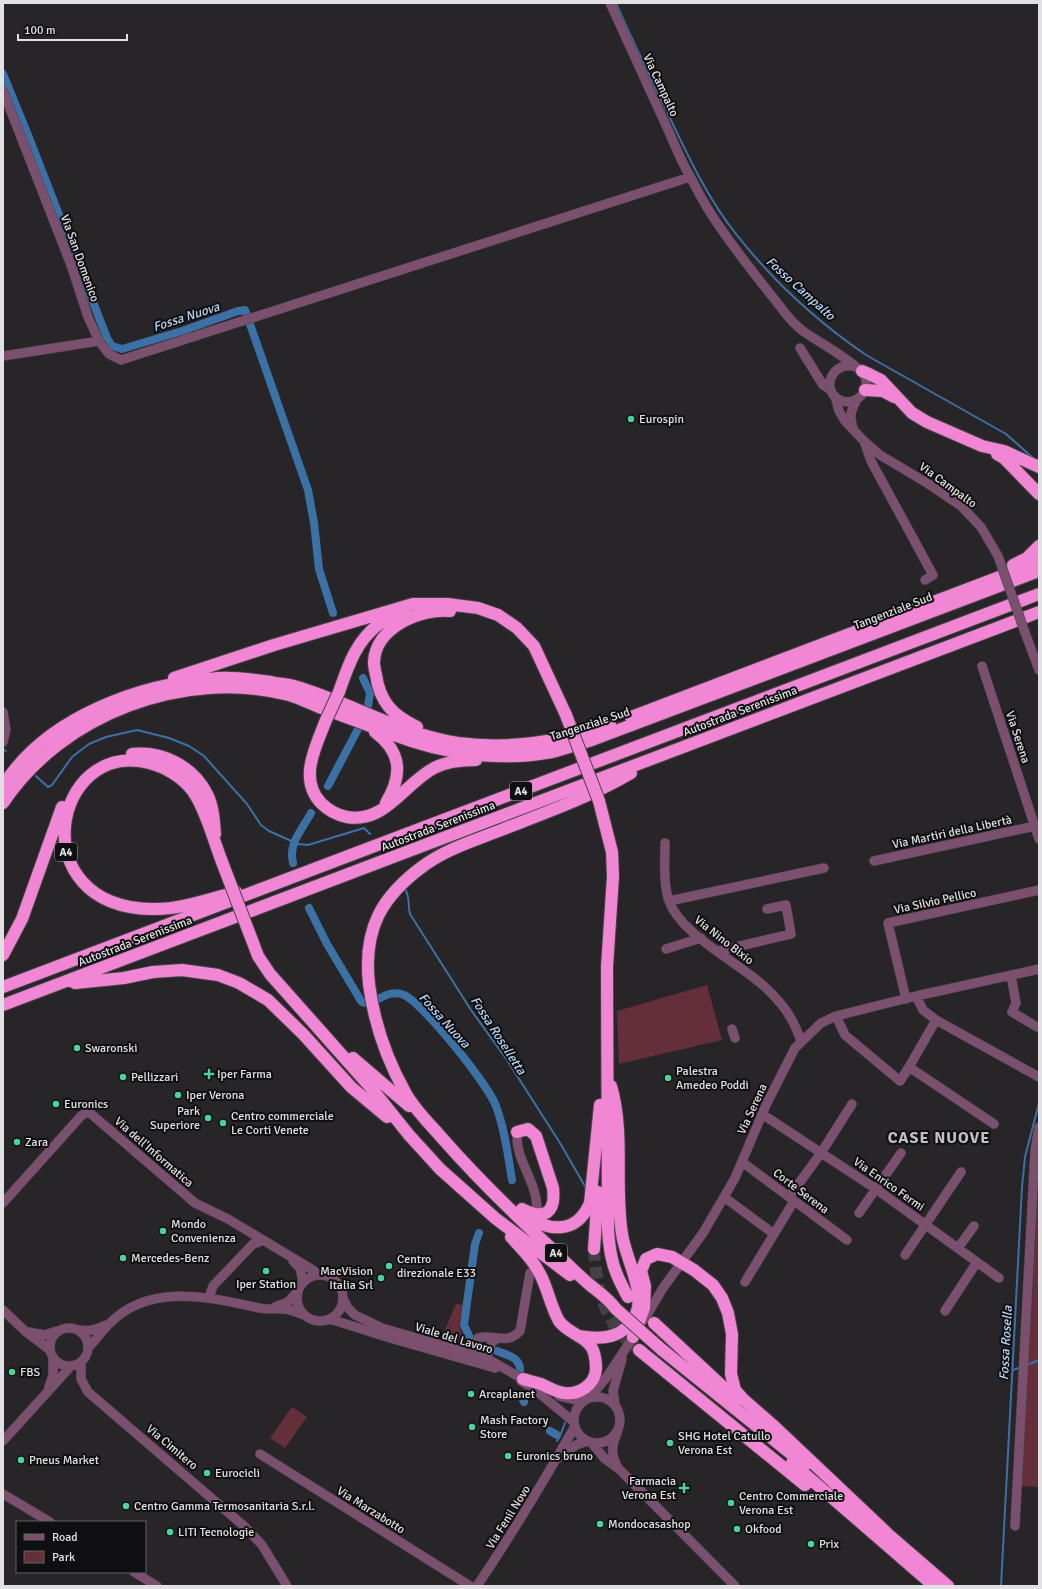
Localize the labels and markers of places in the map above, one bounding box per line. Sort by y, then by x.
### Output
place label: Eurospin [639,412,684,427]
marker: Eurospin [626,414,636,424]
place label: Swaronski [85,1041,138,1056]
marker: Swaronski [72,1043,82,1053]
place label: Palestra Amedeo Poddi [676,1064,749,1093]
place label: Iper Farma [217,1067,272,1082]
marker: Iper Farma [204,1069,214,1079]
place label: Pellizzari [131,1070,178,1085]
marker: Pellizzari [118,1072,128,1082]
marker: Palestra Amedeo Poddi [663,1073,673,1083]
place label: Iper Verona [186,1088,244,1103]
marker: Iper Verona [173,1090,183,1100]
place label: Euronics [64,1097,108,1112]
marker: Euronics [51,1099,61,1109]
place label: Park Superiore [150,1104,200,1133]
place label: Centro commerciale Le Corti Venete [231,1109,334,1138]
marker: Park Superiore [203,1113,213,1123]
marker: Centro commerciale Le Corti Venete [218,1118,228,1128]
place label: Zara [25,1135,48,1150]
marker: Zara [12,1137,22,1147]
place label: Mondo Convenienza [171,1217,236,1246]
marker: Mondo Convenienza [158,1226,168,1236]
place label: Mercedes-Benz [131,1251,209,1266]
place label: Centro direzionale E33 [397,1252,476,1281]
marker: Mercedes-Benz [118,1253,128,1263]
marker: Centro direzionale E33 [384,1261,394,1271]
place label: MacVision Italia Srl [320,1264,373,1293]
marker: Iper Station [261,1266,271,1276]
marker: MacVision Italia Srl [376,1273,386,1283]
place label: Iper Station [236,1277,296,1292]
place label: FBS [20,1365,41,1380]
marker: FBS [7,1367,17,1377]
place label: Arcaplanet [479,1387,535,1402]
marker: Arcaplanet [466,1389,476,1399]
place label: Mash Factory Store [480,1413,549,1442]
marker: Mash Factory Store [467,1422,477,1432]
place label: SHG Hotel Catullo Verona Est [678,1429,771,1458]
marker: SHG Hotel Catullo Verona Est [665,1438,675,1448]
place label: Euronics bruno [516,1449,593,1464]
marker: Euronics bruno [503,1451,513,1461]
place label: Pneus Market [29,1453,99,1468]
marker: Pneus Market [16,1455,26,1465]
place label: Eurocicli [215,1466,260,1481]
marker: Eurocicli [202,1468,212,1478]
place label: Farmacia Verona Est [622,1474,676,1503]
marker: Farmacia Verona Est [679,1483,689,1493]
place label: Centro Commerciale Verona Est [739,1489,843,1518]
marker: Centro Commerciale Verona Est [726,1498,736,1508]
place label: Centro Gamma Termosanitaria S.r.l. [134,1499,315,1514]
marker: Centro Gamma Termosanitaria S.r.l. [121,1501,131,1511]
place label: Mondocasashop [608,1517,691,1532]
marker: Mondocasashop [595,1519,605,1529]
place label: Okfood [745,1522,782,1537]
marker: Okfood [732,1524,742,1534]
place label: LITI Tecnologie [178,1525,254,1540]
marker: LITI Tecnologie [165,1527,175,1537]
place label: Prix [819,1537,839,1552]
marker: Prix [806,1539,816,1549]

